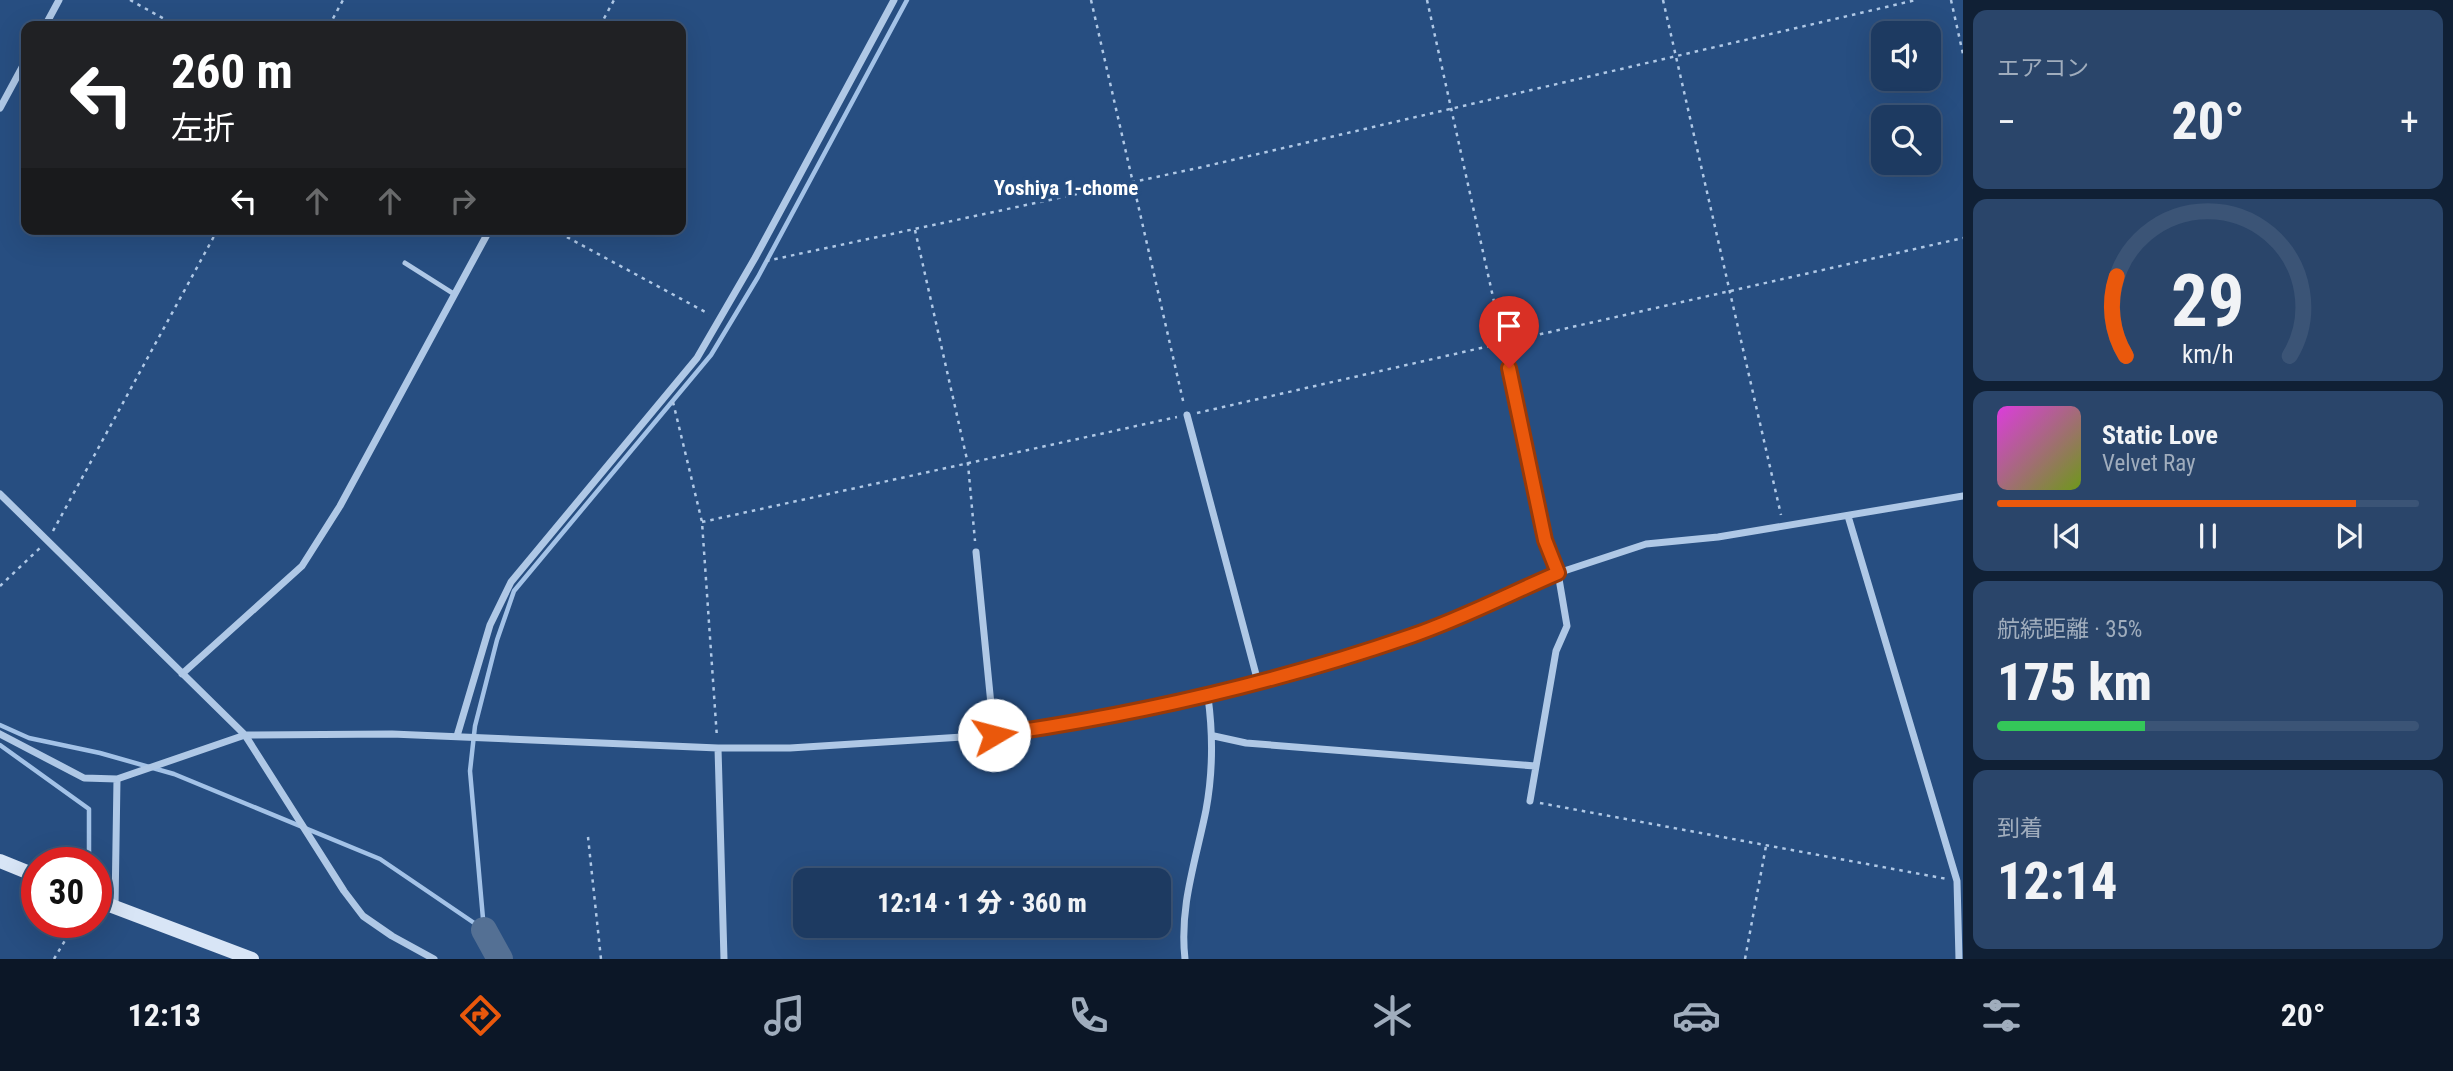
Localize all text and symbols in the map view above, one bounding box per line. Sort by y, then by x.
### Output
map controls [1871,21,1941,175]
button: sound [1871,21,1941,91]
text: 260 m [171,43,293,100]
icon: left [56,49,147,140]
text: エアコン [1997,55,2089,82]
text: 20° [2171,91,2245,152]
text: − [1997,100,2016,144]
text: + [2400,100,2419,144]
button: search [1871,105,1941,175]
text: 左折 [171,109,235,147]
district label: Yoshiya 1-chome [994,176,1138,200]
icon: left [225,182,263,220]
icon: ahead [298,182,336,220]
icon: ahead [371,182,409,220]
icon: right [444,182,482,220]
text: 29 [2171,259,2245,345]
pin [1479,296,1539,368]
icon: arrive [1490,307,1528,345]
text: km/h [2182,340,2234,369]
text: Static Love [2102,420,2218,450]
text: Velvet Ray [2102,450,2196,477]
icon: previous [2048,517,2086,555]
icon: pause [2189,517,2227,555]
icon: next [2330,517,2368,555]
text: 航続距離 · 35% [1997,616,2142,643]
text: 175 km [1997,652,2152,713]
position arrow [957,698,1031,772]
text: 到着 [1997,815,2043,842]
speed limit sign: 30 [21,847,112,938]
text: 12:14 [1997,851,2117,912]
text: 12:14 · 1 分 · 360 m [877,888,1087,918]
icon: directions [456,991,505,1040]
icon: music [760,991,809,1040]
icon: phone [1064,991,1113,1040]
icon: climate [1368,991,1417,1040]
icon: car [1672,991,1721,1040]
icon: filters [1977,991,2026,1040]
text: 12:13 [128,996,201,1034]
text: 20° [2281,996,2325,1034]

